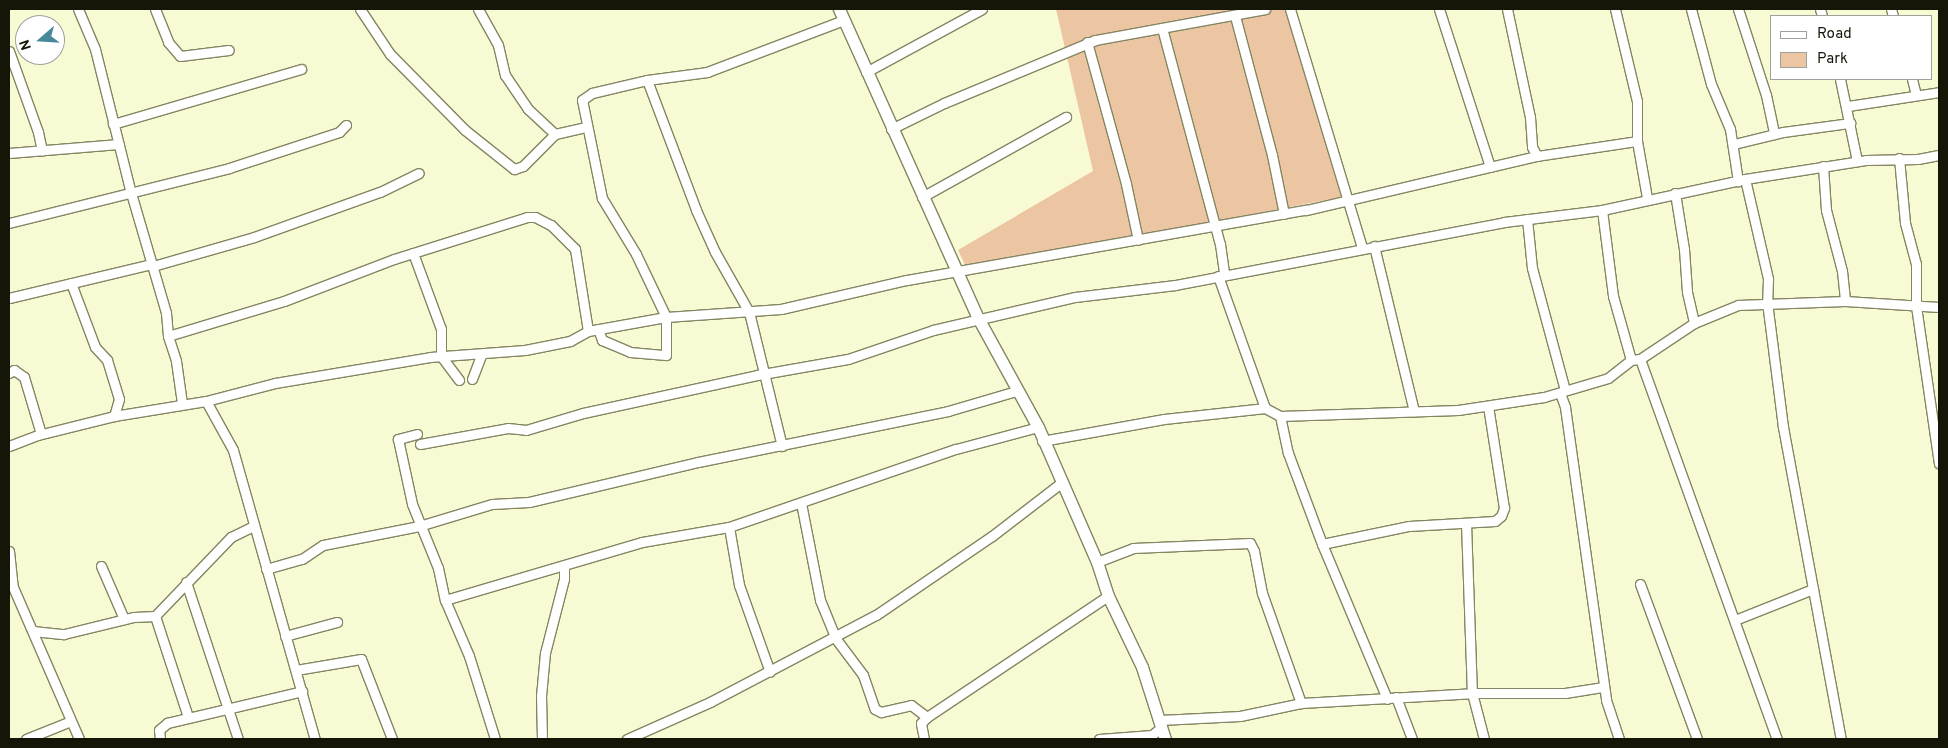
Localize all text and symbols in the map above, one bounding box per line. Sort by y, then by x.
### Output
north arrow [15,15,65,65]
legend [1770,15,1933,80]
text: Road [1817,25,1852,44]
text: N [17,37,36,52]
text: Park [1817,50,1848,69]

